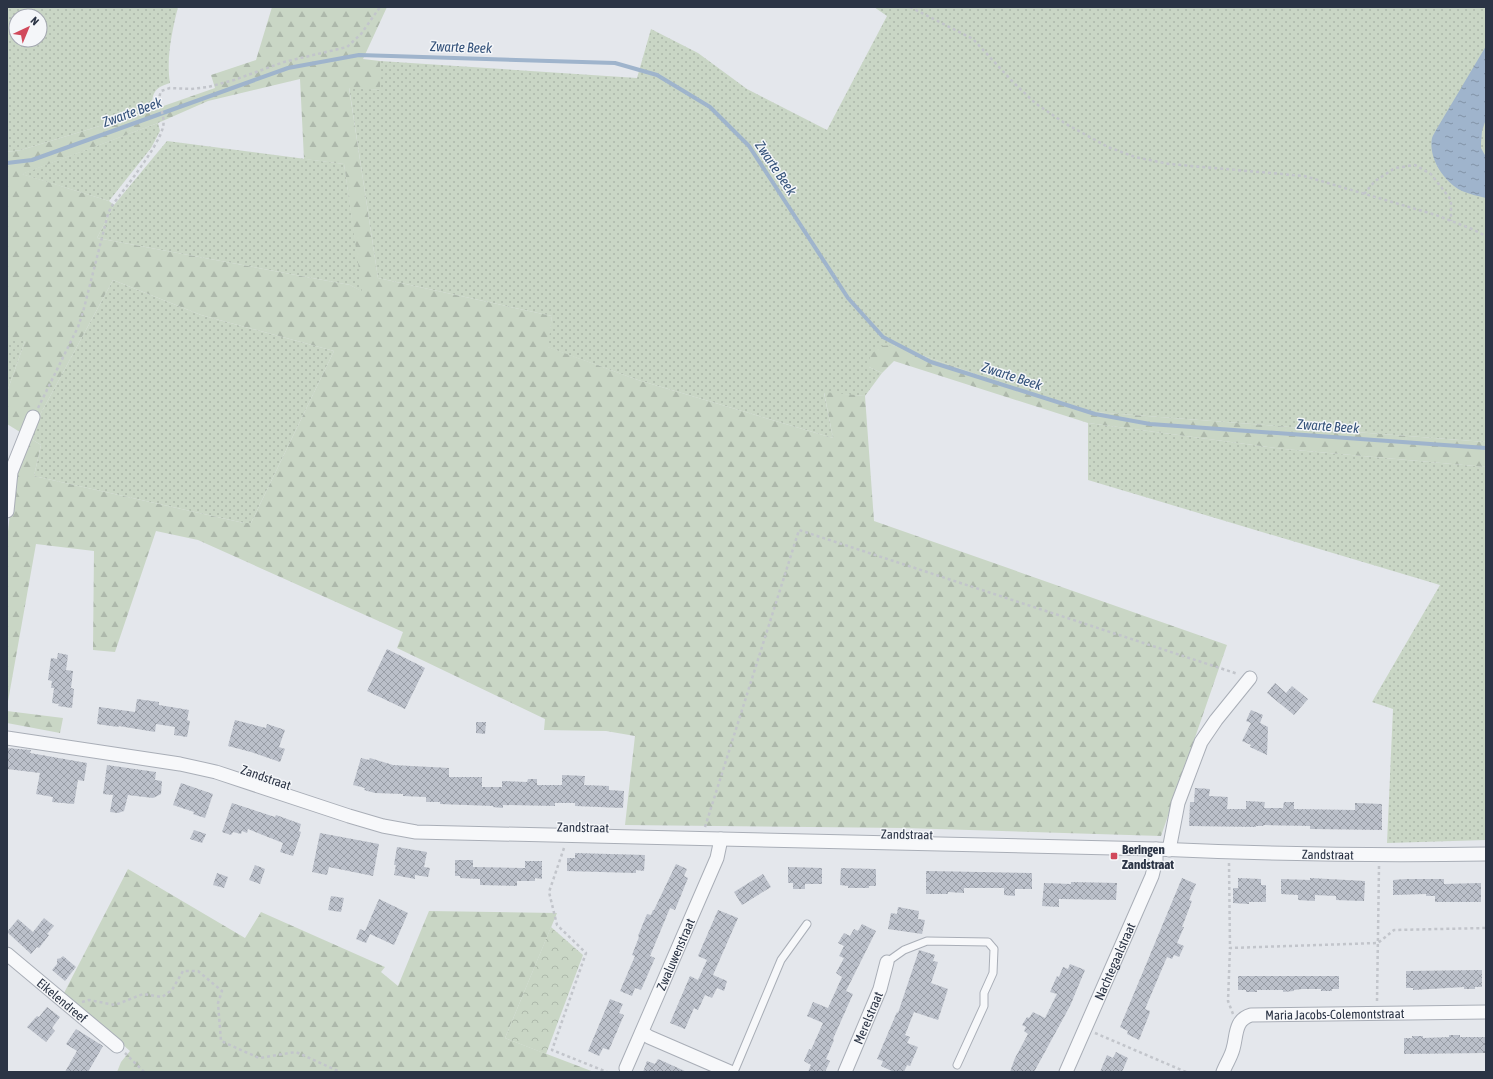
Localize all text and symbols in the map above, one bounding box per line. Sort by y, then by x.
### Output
north arrow [8,8,48,48]
text: N [28,14,41,27]
water label: Zwarte Beek [430,38,493,56]
water label: Zwarte Beek [100,94,165,130]
water label: Zwarte Beek [752,138,801,199]
water label: Zwarte Beek [980,359,1045,394]
water label: Zwarte Beek [1296,416,1361,436]
street label: Zandstraat [239,762,293,793]
street label: Zandstraat [557,820,609,835]
street label: Zandstraat [881,827,933,842]
place label: Beringen Zandstraat [1122,842,1174,872]
street label: Zandstraat [1302,847,1354,863]
marker: Beringen Zandstraat [1109,851,1119,861]
street label: Zwaluwenstraat [654,916,698,993]
street label: Nachtegaalstraat [1092,920,1139,1002]
street label: Eikelendreef [34,975,90,1026]
street label: Merelstraat [851,989,886,1046]
street label: Maria Jacobs-Colemontstraat [1265,1006,1405,1023]

